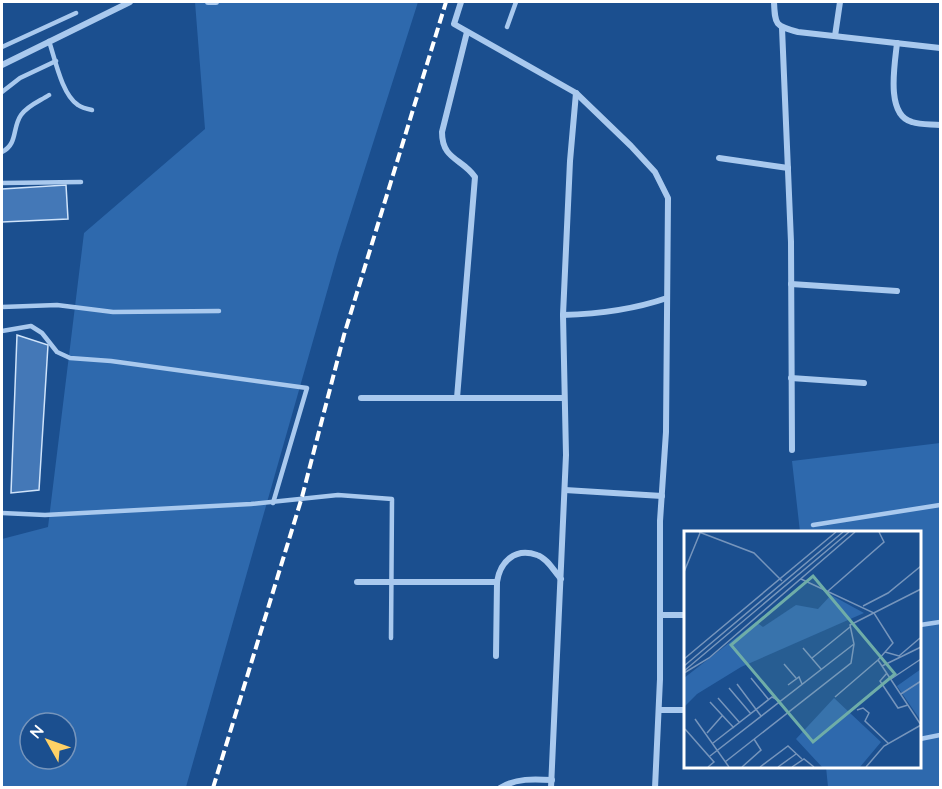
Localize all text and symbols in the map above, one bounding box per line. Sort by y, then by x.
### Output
inset map [684,531,921,768]
north arrow [18,711,78,771]
text: N [25,720,48,742]

